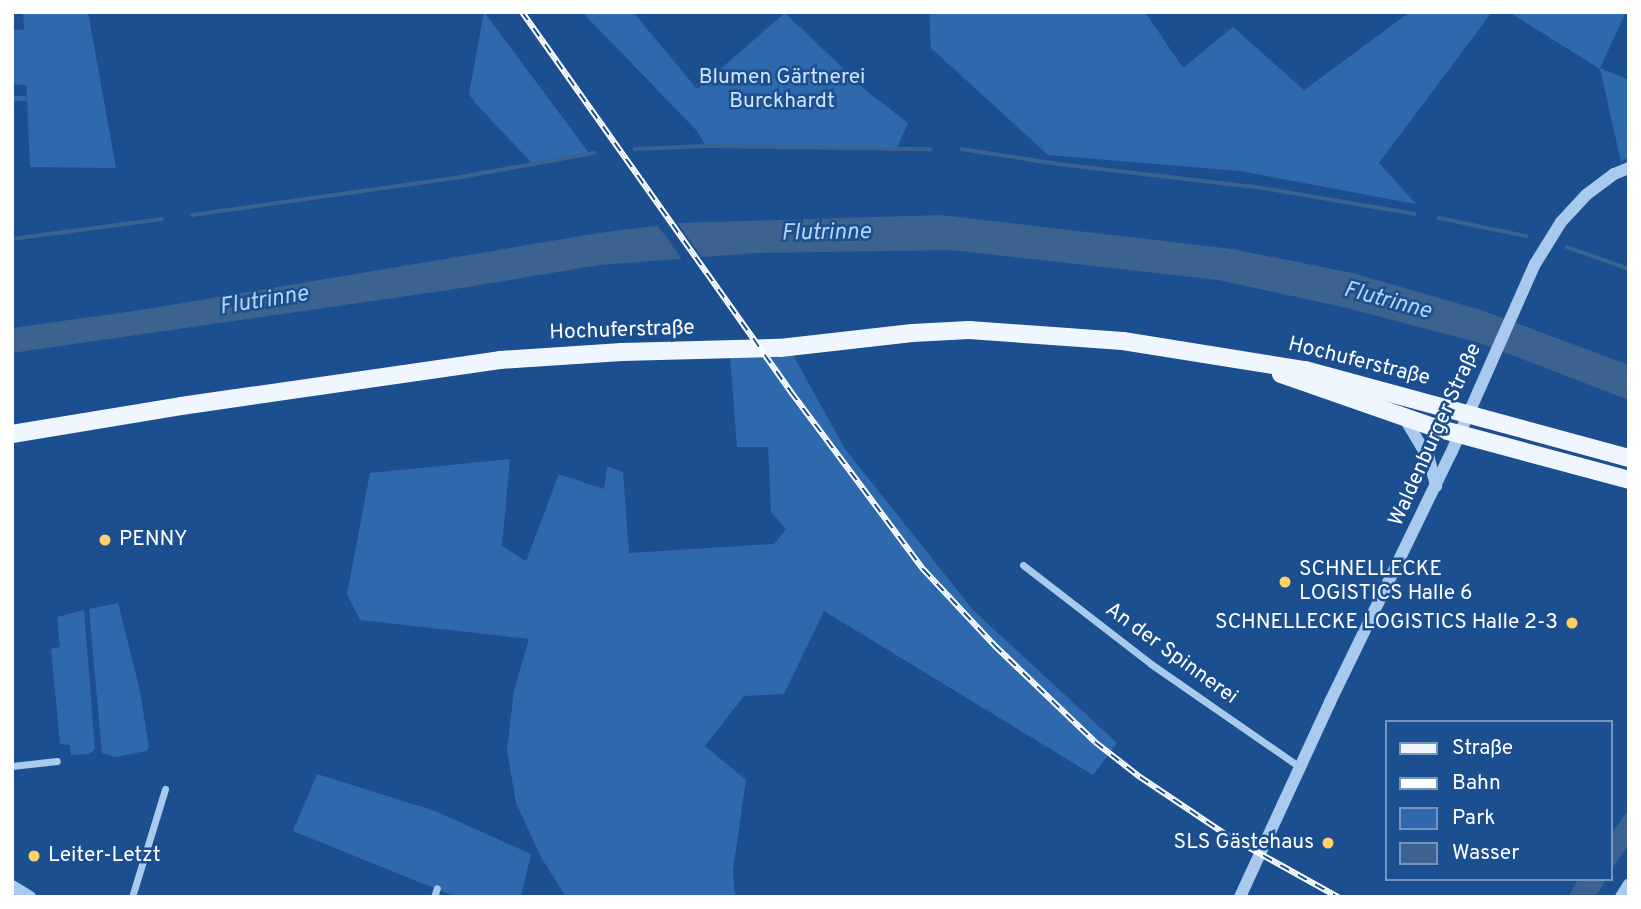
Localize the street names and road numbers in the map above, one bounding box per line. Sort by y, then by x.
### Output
street label: Hochuferstraße [549,316,695,346]
street label: Hochuferstraße [1285,332,1433,392]
street label: Waldenburger Straße [1384,340,1488,530]
street label: An der Spinnerei [1100,598,1242,710]

